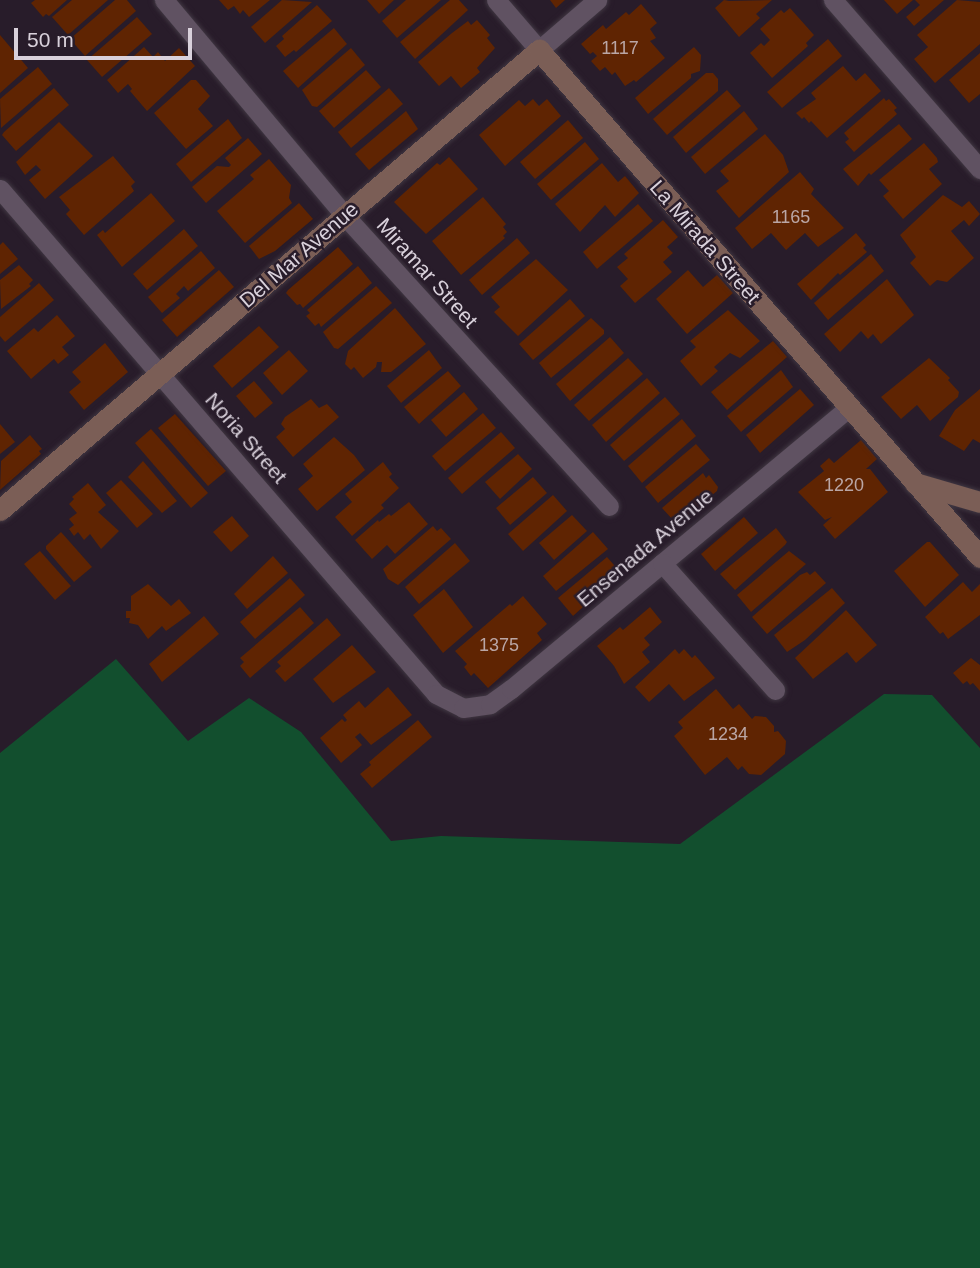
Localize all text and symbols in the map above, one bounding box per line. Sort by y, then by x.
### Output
scale bar [18,14,196,58]
text: 50 m [27,28,74,51]
house number: 1117 [601,37,639,59]
street label: La Mirada Street [645,175,765,309]
street label: Del Mar Avenue [234,196,364,314]
house number: 1165 [772,206,810,228]
street label: Miramar Street [371,213,483,333]
street label: Noria Street [200,387,292,489]
house number: 1220 [824,474,864,496]
street label: Ensenada Avenue [571,483,719,613]
house number: 1375 [479,634,519,656]
house number: 1234 [708,723,748,745]

